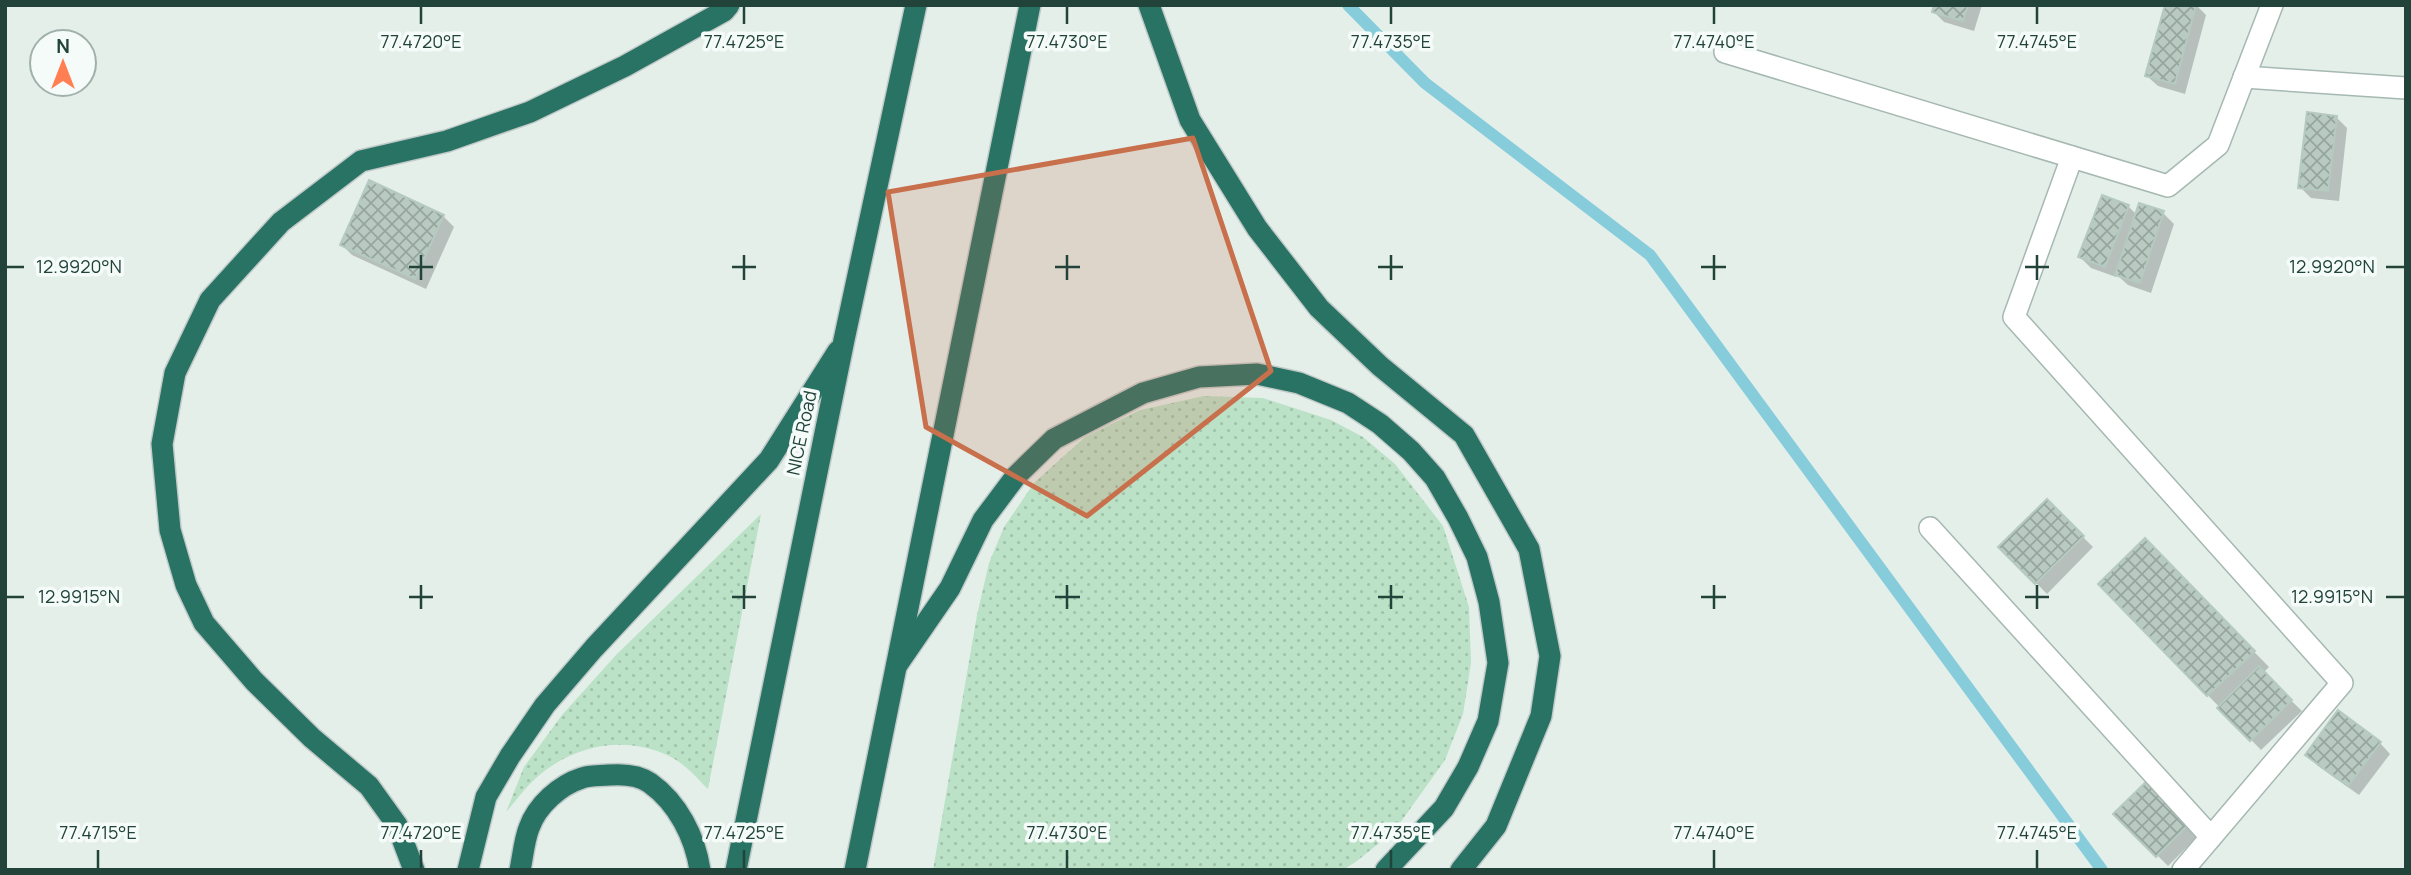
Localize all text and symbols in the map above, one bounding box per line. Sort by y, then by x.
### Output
north arrow [28,28,98,98]
text: 77.4720°E [380,29,462,53]
text: 77.4725°E [704,29,784,53]
text: 77.4730°E [1027,29,1107,53]
text: 77.4735°E [1351,29,1431,53]
text: 77.4740°E [1674,29,1754,53]
text: 77.4745°E [1997,29,2077,53]
text: N [56,33,70,59]
text: 12.9920°N [36,254,122,278]
text: 12.9920°N [2289,254,2375,278]
street label: NICE Road [780,388,822,477]
text: 12.9915°N [38,584,120,608]
text: 12.9915°N [2291,584,2373,608]
text: 77.4715°E [59,820,137,844]
text: 77.4720°E [380,820,462,844]
text: 77.4725°E [704,820,784,844]
text: 77.4730°E [1027,820,1107,844]
text: 77.4735°E [1351,820,1431,844]
text: 77.4740°E [1674,820,1754,844]
text: 77.4745°E [1997,820,2077,844]

